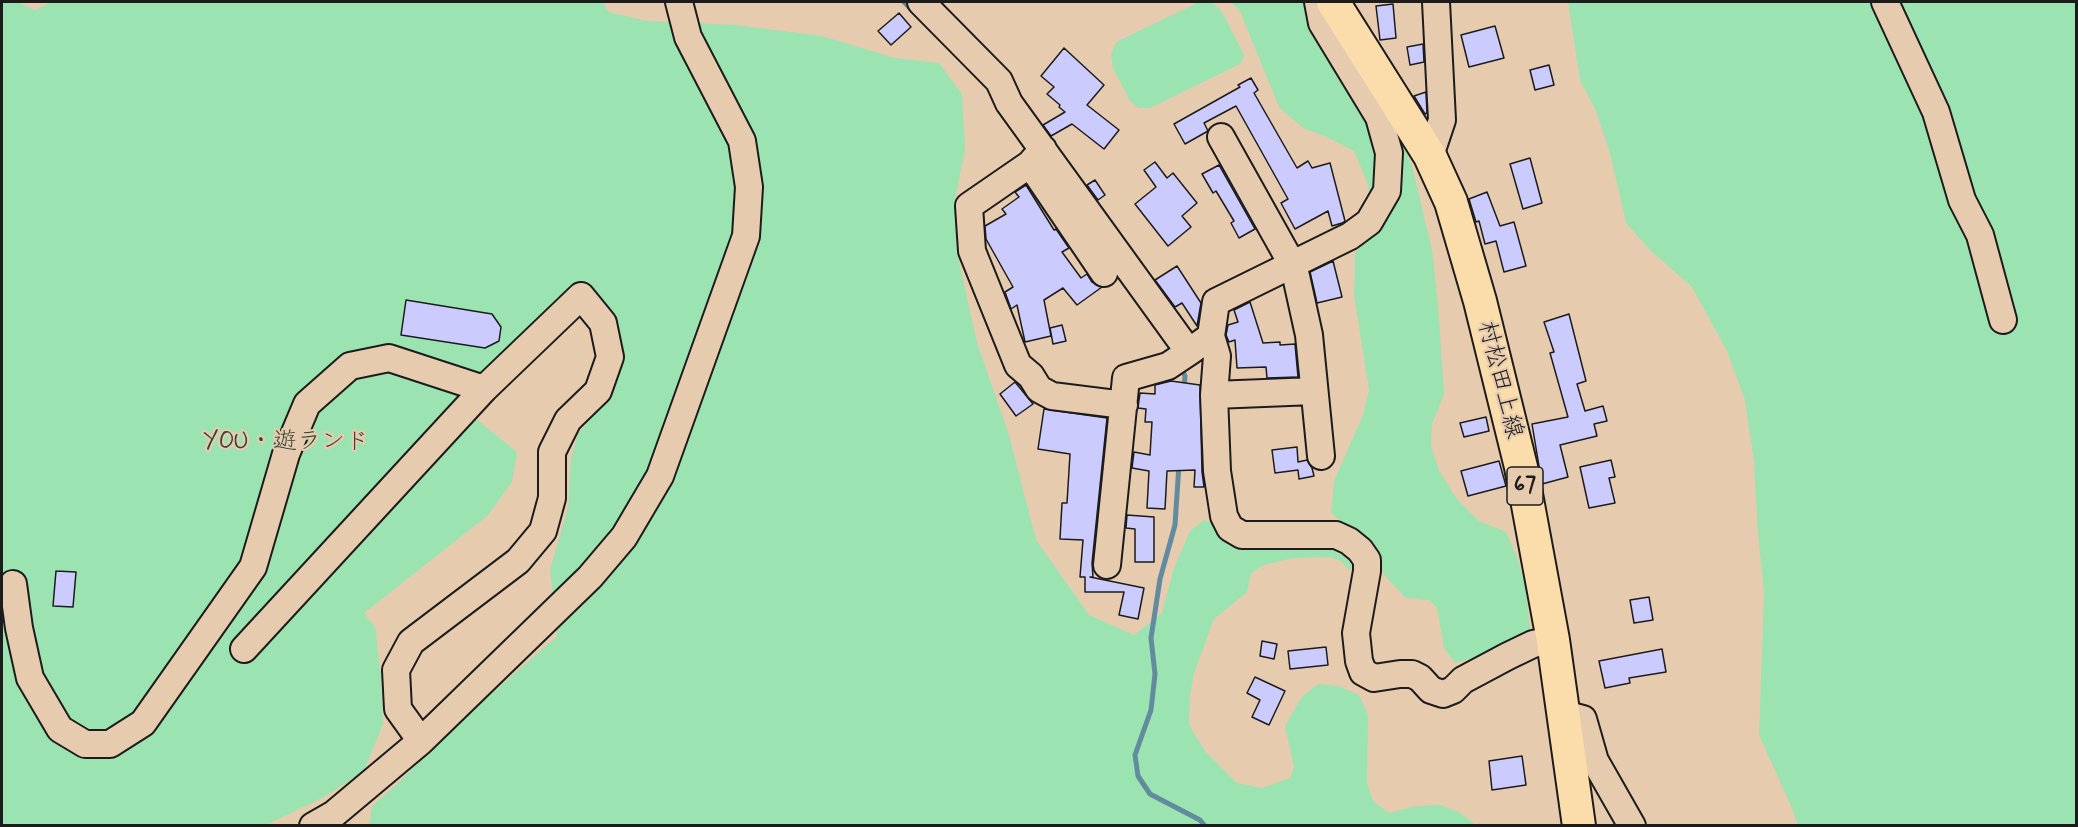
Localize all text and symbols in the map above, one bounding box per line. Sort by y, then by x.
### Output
street label: 村松田上線 [1471,318,1527,442]
park label: YOU・遊ランド [203,429,369,457]
road number: 67 [1507,467,1543,505]

